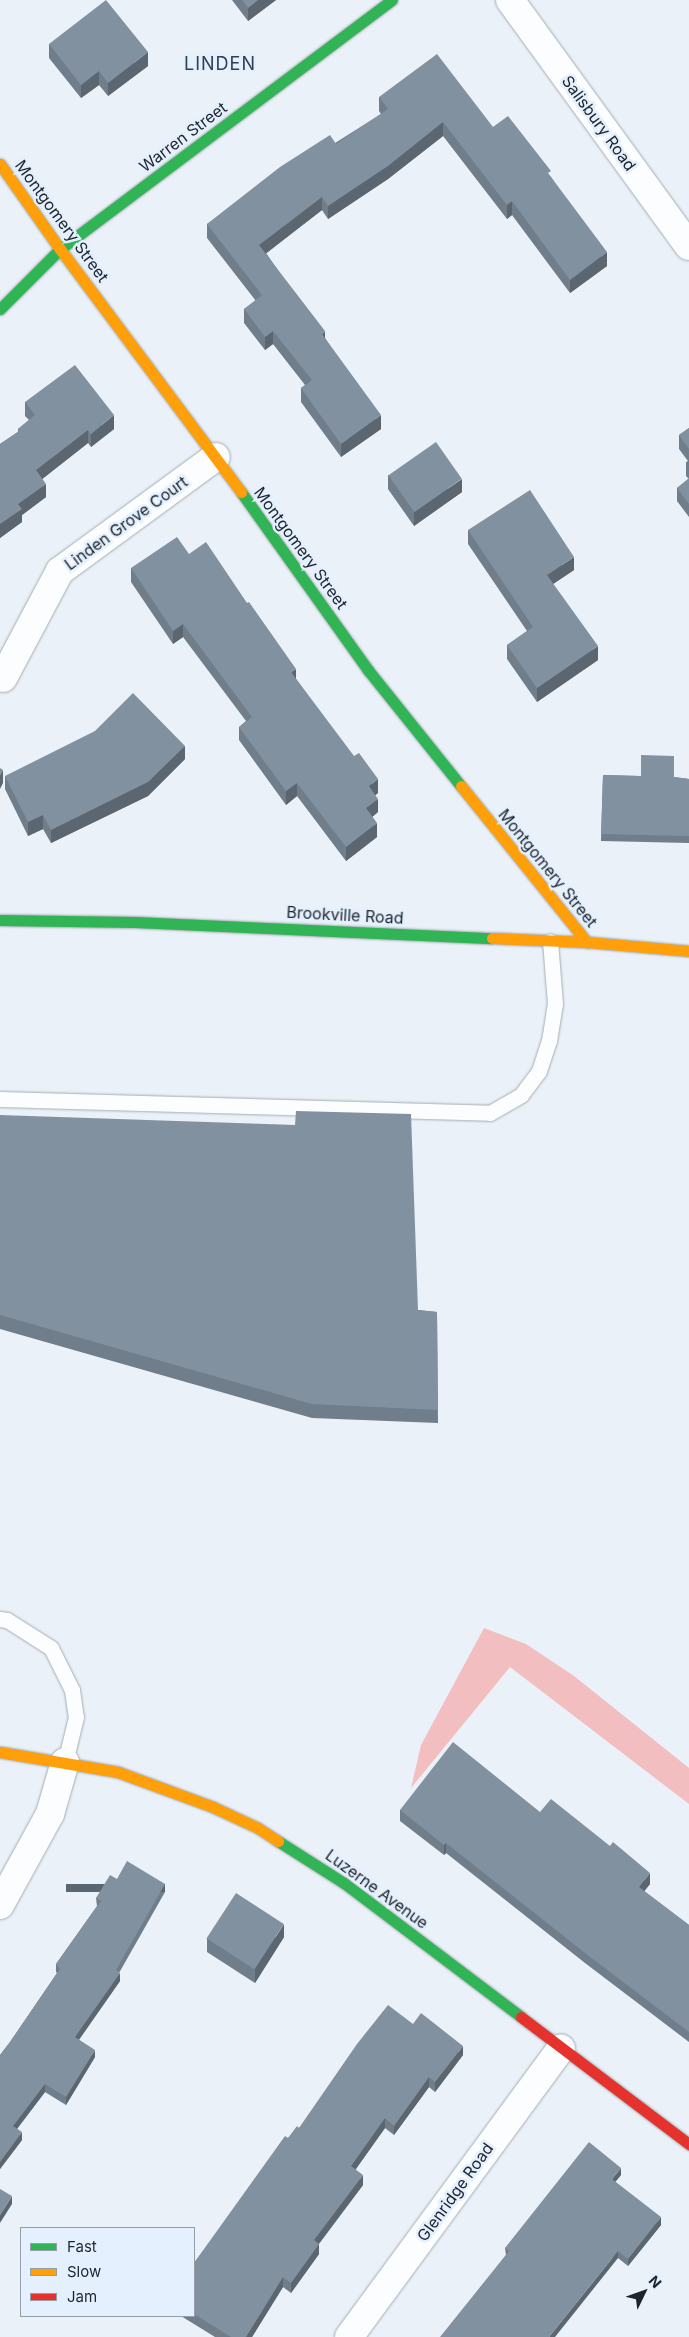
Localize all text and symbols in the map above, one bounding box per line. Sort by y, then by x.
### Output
district label: LINDEN [183,53,257,75]
street label: Salisbury Road [558,72,640,174]
street label: Warren Street [136,98,230,176]
street label: Montgomery Street [11,156,113,286]
street label: Linden Grove Court [61,472,191,574]
street label: Montgomery Street [250,483,352,613]
street label: Montgomery Street [495,805,601,931]
street label: Brookville Road [286,902,404,928]
street label: Luzerne Avenue [322,1845,432,1933]
street label: Glenridge Road [413,2139,497,2245]
legend [20,2227,195,2317]
text: Fast [67,2237,97,2256]
text: Slow [67,2262,101,2281]
north arrow [619,2267,669,2317]
text: N [646,2272,665,2291]
text: Jam [67,2287,97,2306]

